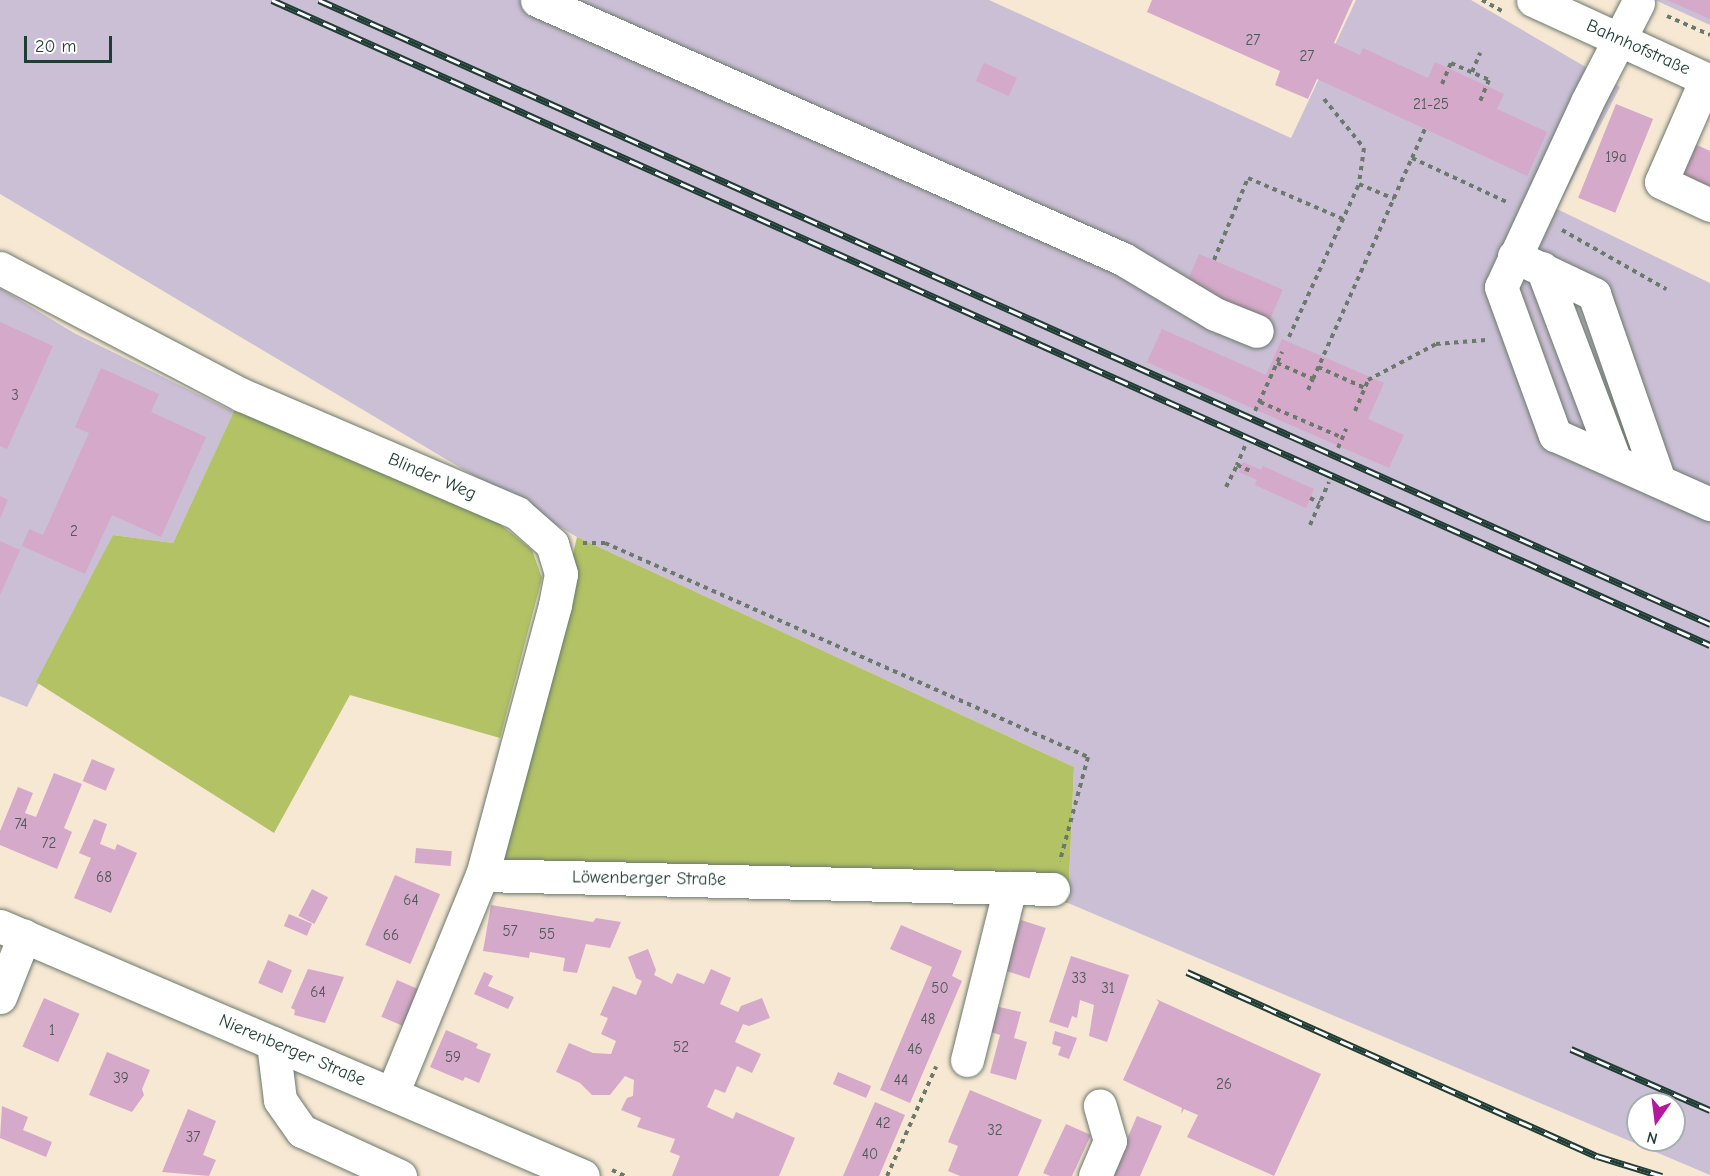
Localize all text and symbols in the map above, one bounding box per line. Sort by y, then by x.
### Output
street label: Bahnhofstraße [1583,15,1693,81]
scale bar [27,24,116,62]
house number: 27 [1246,32,1260,50]
text: 20 m [35,36,76,57]
house number: 27 [1300,48,1314,66]
house number: 21-25 [1413,96,1449,114]
house number: 19a [1605,149,1627,167]
house number: 3 [11,387,19,405]
street label: Blinder Weg [385,449,479,505]
house number: 2 [70,523,78,541]
house number: 74 [14,816,28,834]
house number: 72 [42,835,56,853]
street label: Löwenberger Straße [572,867,726,891]
house number: 68 [96,869,112,887]
house number: 64 [403,892,419,910]
house number: 57 [502,923,518,941]
house number: 55 [539,926,555,944]
house number: 66 [383,927,399,945]
house number: 33 [1071,970,1087,988]
house number: 50 [931,980,949,998]
house number: 31 [1101,980,1115,998]
house number: 64 [310,984,326,1002]
street label: Nierenberger Straße [215,1010,369,1092]
house number: 48 [921,1011,935,1029]
house number: 1 [49,1022,55,1040]
house number: 52 [673,1039,689,1057]
house number: 46 [907,1041,923,1059]
house number: 59 [445,1049,461,1067]
house number: 39 [113,1070,129,1088]
house number: 44 [894,1072,908,1090]
house number: 26 [1216,1076,1232,1094]
north arrow [1626,1092,1686,1152]
house number: 42 [875,1115,891,1133]
house number: 32 [987,1122,1003,1140]
text: N [1645,1128,1659,1148]
house number: 37 [186,1129,200,1147]
house number: 40 [862,1146,878,1164]

